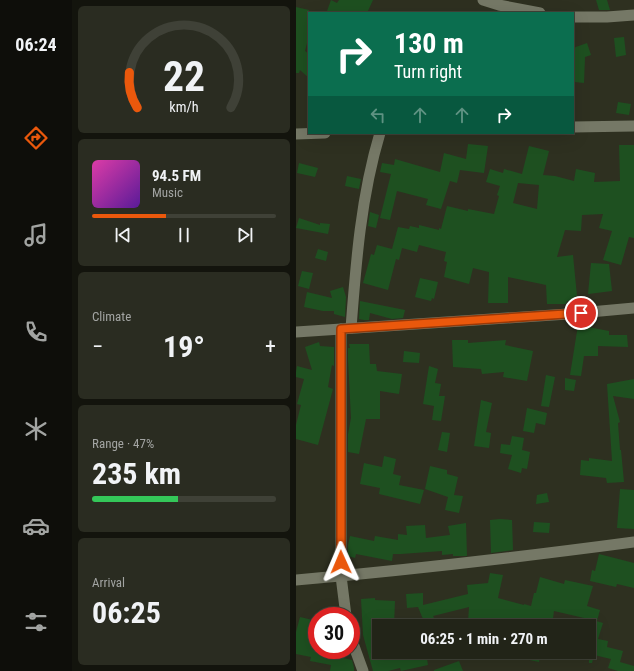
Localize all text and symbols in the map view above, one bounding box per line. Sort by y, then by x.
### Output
text: 130 m [394,27,464,60]
icon: right [328,28,380,80]
text: 06:24 [15,34,57,55]
text: 22 [163,51,205,100]
text: Turn right [394,61,462,82]
text: km/h [169,98,199,114]
icon: left [367,104,389,126]
icon: ahead [409,104,431,126]
icon: ahead [451,104,473,126]
icon: right [493,104,515,126]
icon: directions [22,124,50,152]
text: 94.5 FM [152,167,201,185]
text: Music [152,185,183,200]
icon: music [22,221,50,249]
icon: previous [112,224,134,246]
icon: pause [173,224,195,246]
icon: next [234,224,256,246]
pin [564,296,598,330]
icon: arrive [570,302,592,324]
text: Climate [92,309,131,324]
icon: phone [22,318,50,346]
text: 19° [163,329,205,364]
text: − [92,334,103,359]
text: + [265,334,276,359]
icon: climate [22,415,50,443]
text: Range · 47% [92,436,154,451]
text: 235 km [92,456,181,491]
icon: car [22,512,50,540]
position arrow [320,541,362,583]
text: Arrival [92,575,125,590]
text: 06:25 [92,595,161,630]
speed limit sign: 30 [308,607,360,659]
icon: filters [22,608,50,636]
text: 06:25 · 1 min · 270 m [420,630,548,648]

